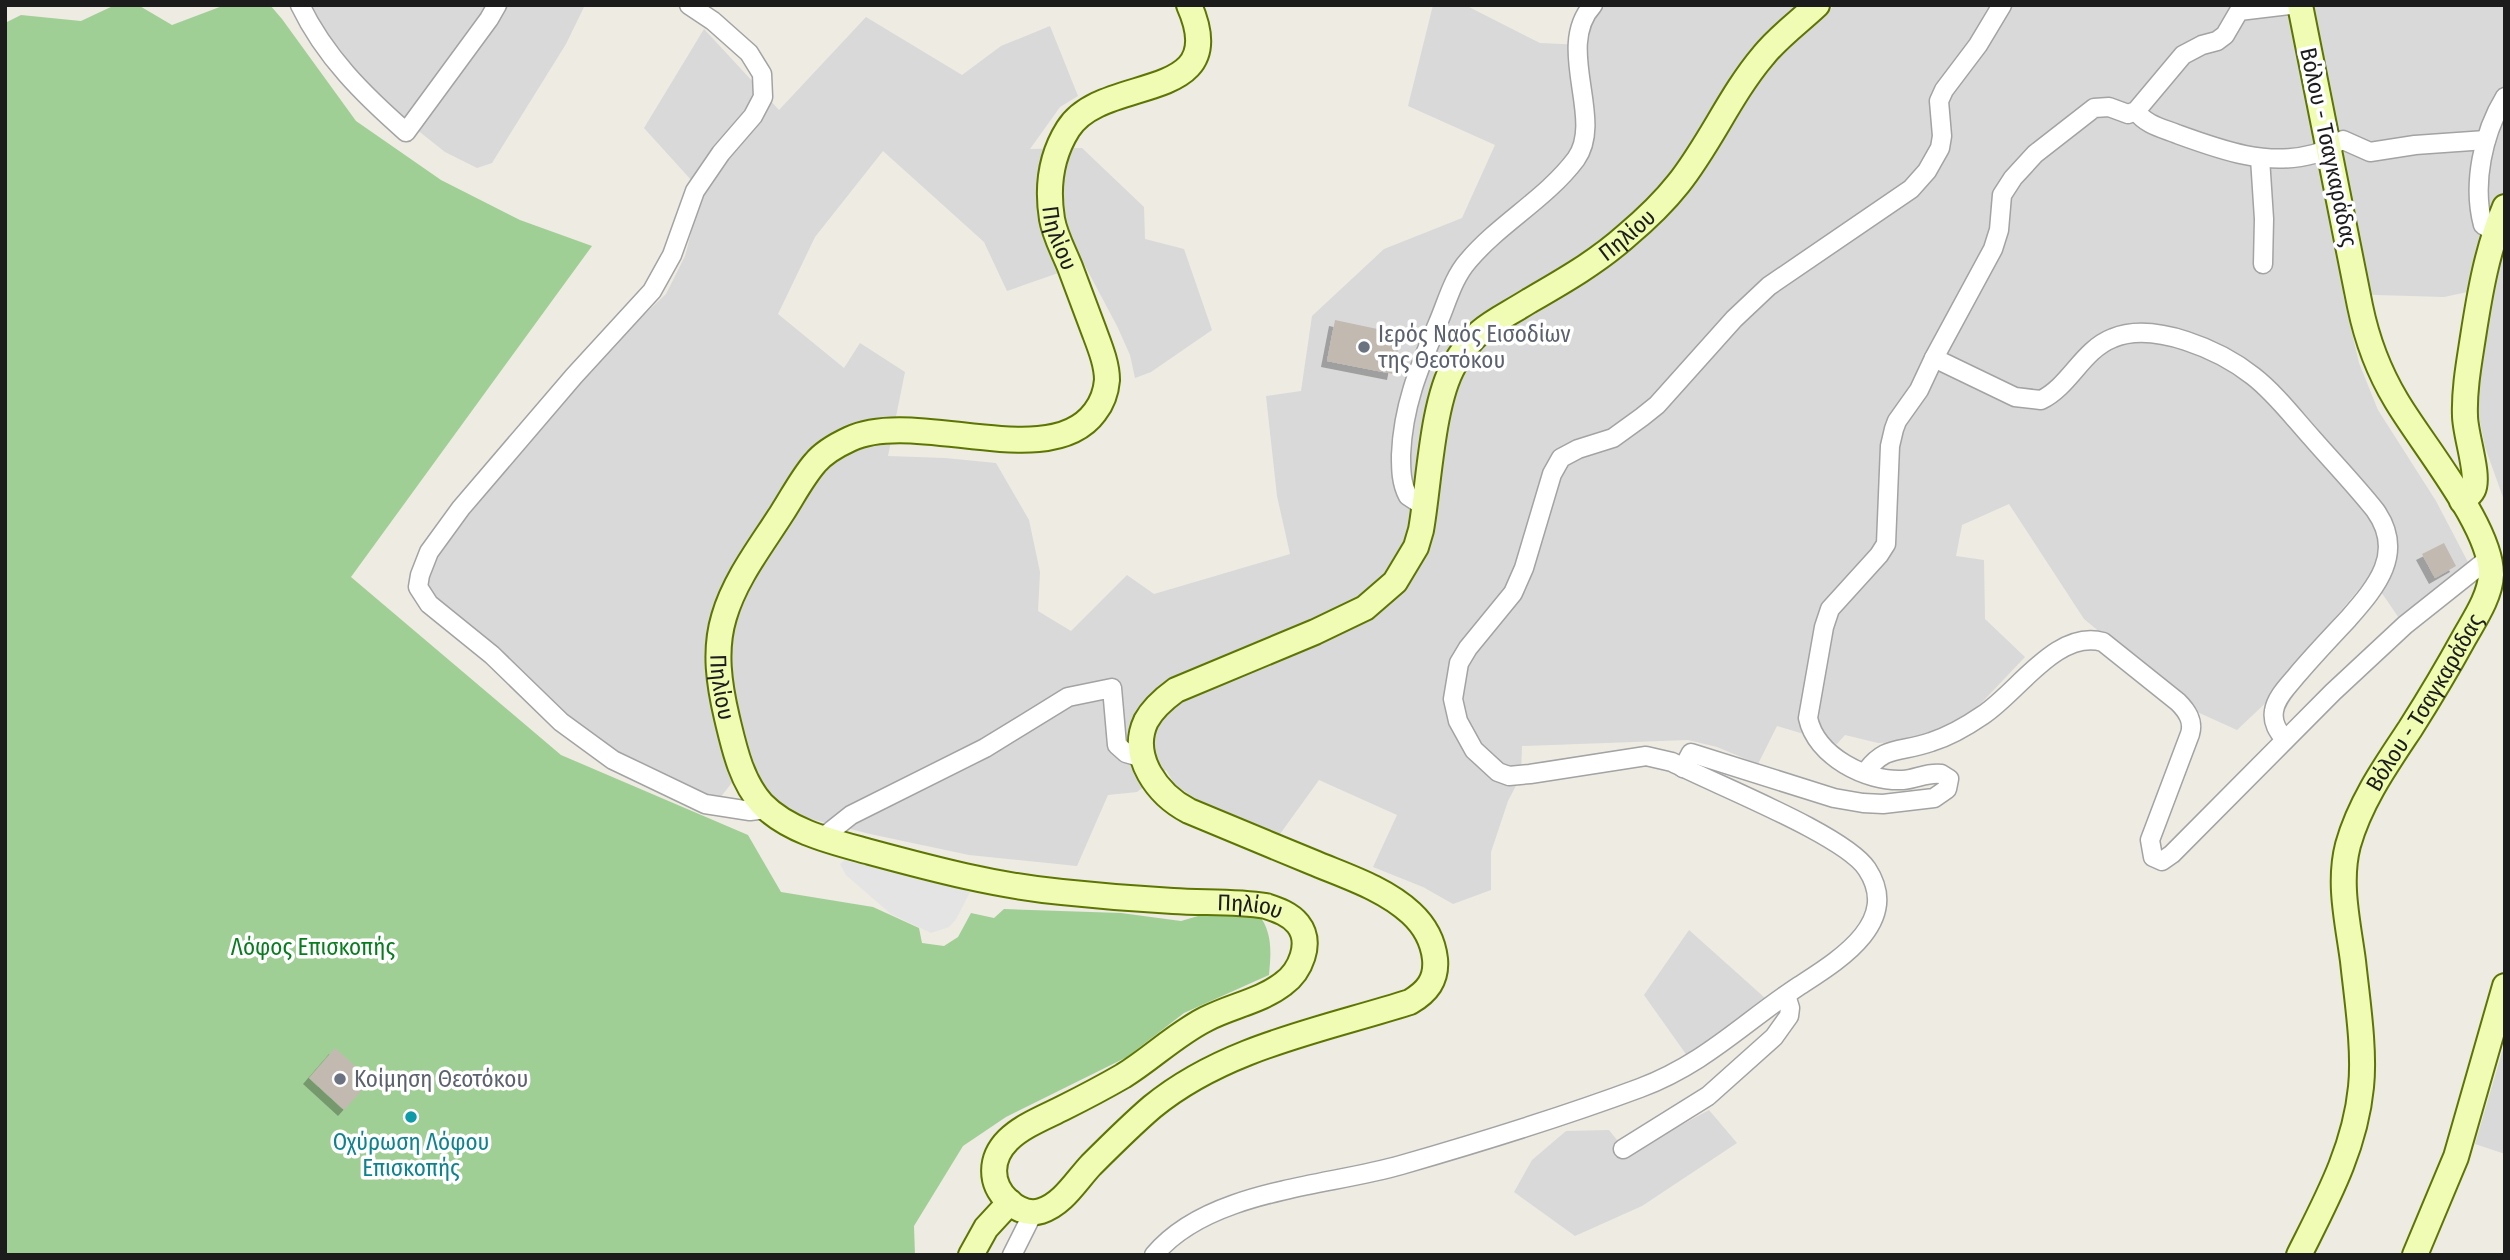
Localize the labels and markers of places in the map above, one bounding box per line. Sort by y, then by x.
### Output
place label: Ιερός Ναός Εισοδίων της Θεοτόκου [1377,320,1571,374]
marker: Ιερός Ναός Εισοδίων της Θεοτόκου [1356,339,1372,355]
place label: Κοίμηση Θεοτόκου [354,1065,528,1093]
marker: Κοίμηση Θεοτόκου [332,1071,348,1087]
marker: Οχύρωση Λόφου Επισκοπής [403,1109,419,1125]
place label: Οχύρωση Λόφου Επισκοπής [333,1128,489,1182]

